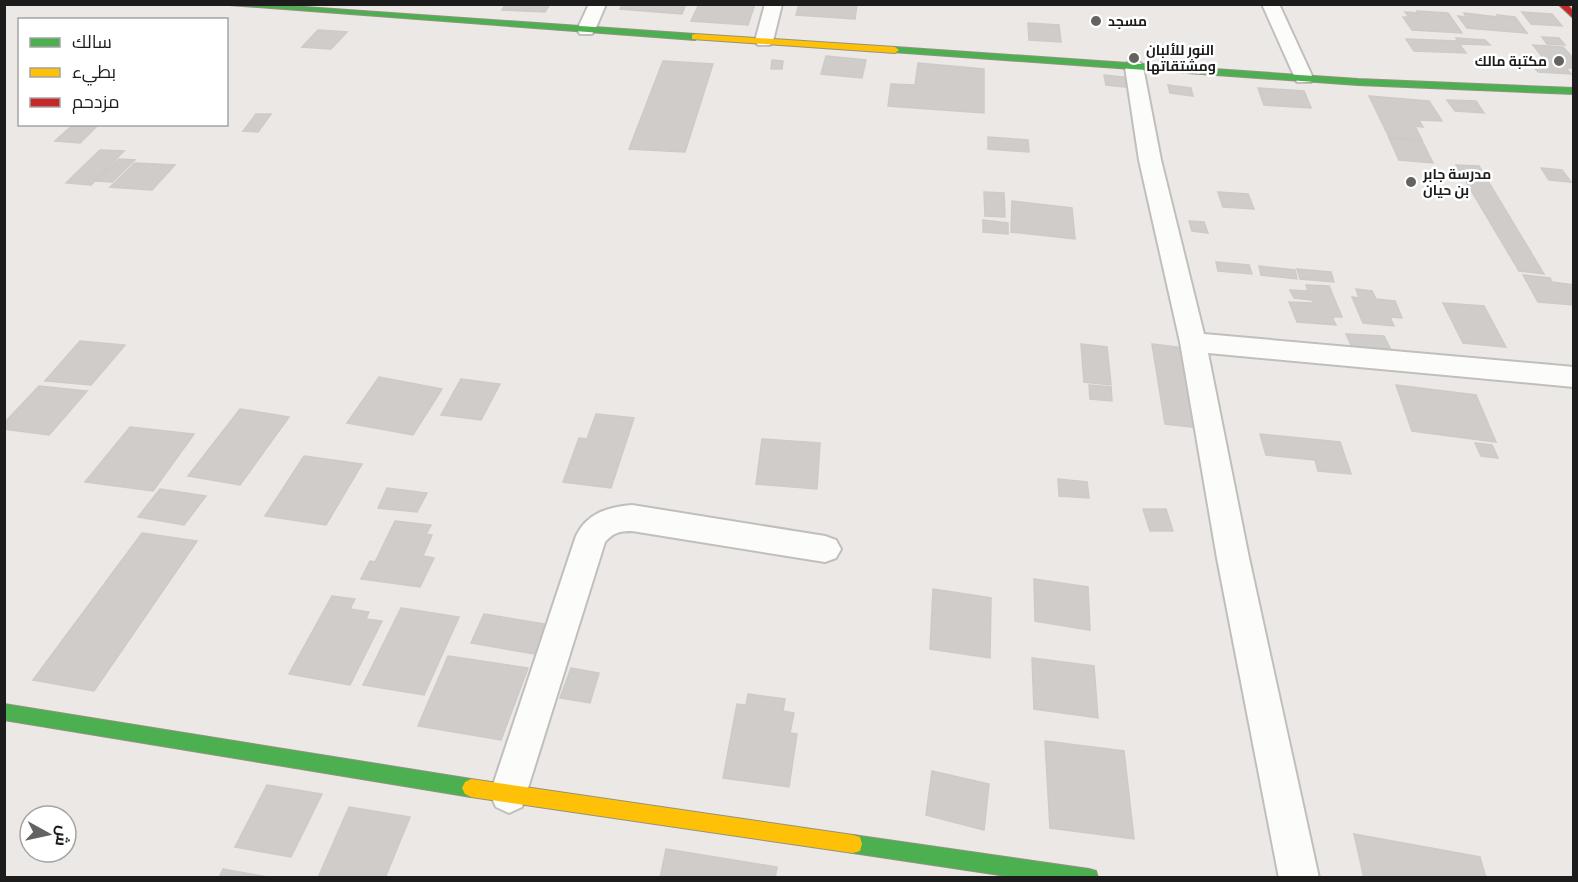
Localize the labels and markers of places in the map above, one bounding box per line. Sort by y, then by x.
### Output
place label: مسجد [1108,13,1147,30]
marker: مسجد [1089,14,1103,28]
place label: النور للألبان ومشتقاتها [1146,42,1216,75]
marker: النور للألبان ومشتقاتها [1127,51,1141,65]
place label: مكتبة مالك [1475,53,1547,70]
marker: مكتبة مالك [1552,54,1566,68]
place label: مدرسة جابر بن حيان [1422,166,1491,199]
marker: مدرسة جابر بن حيان [1404,175,1418,189]

